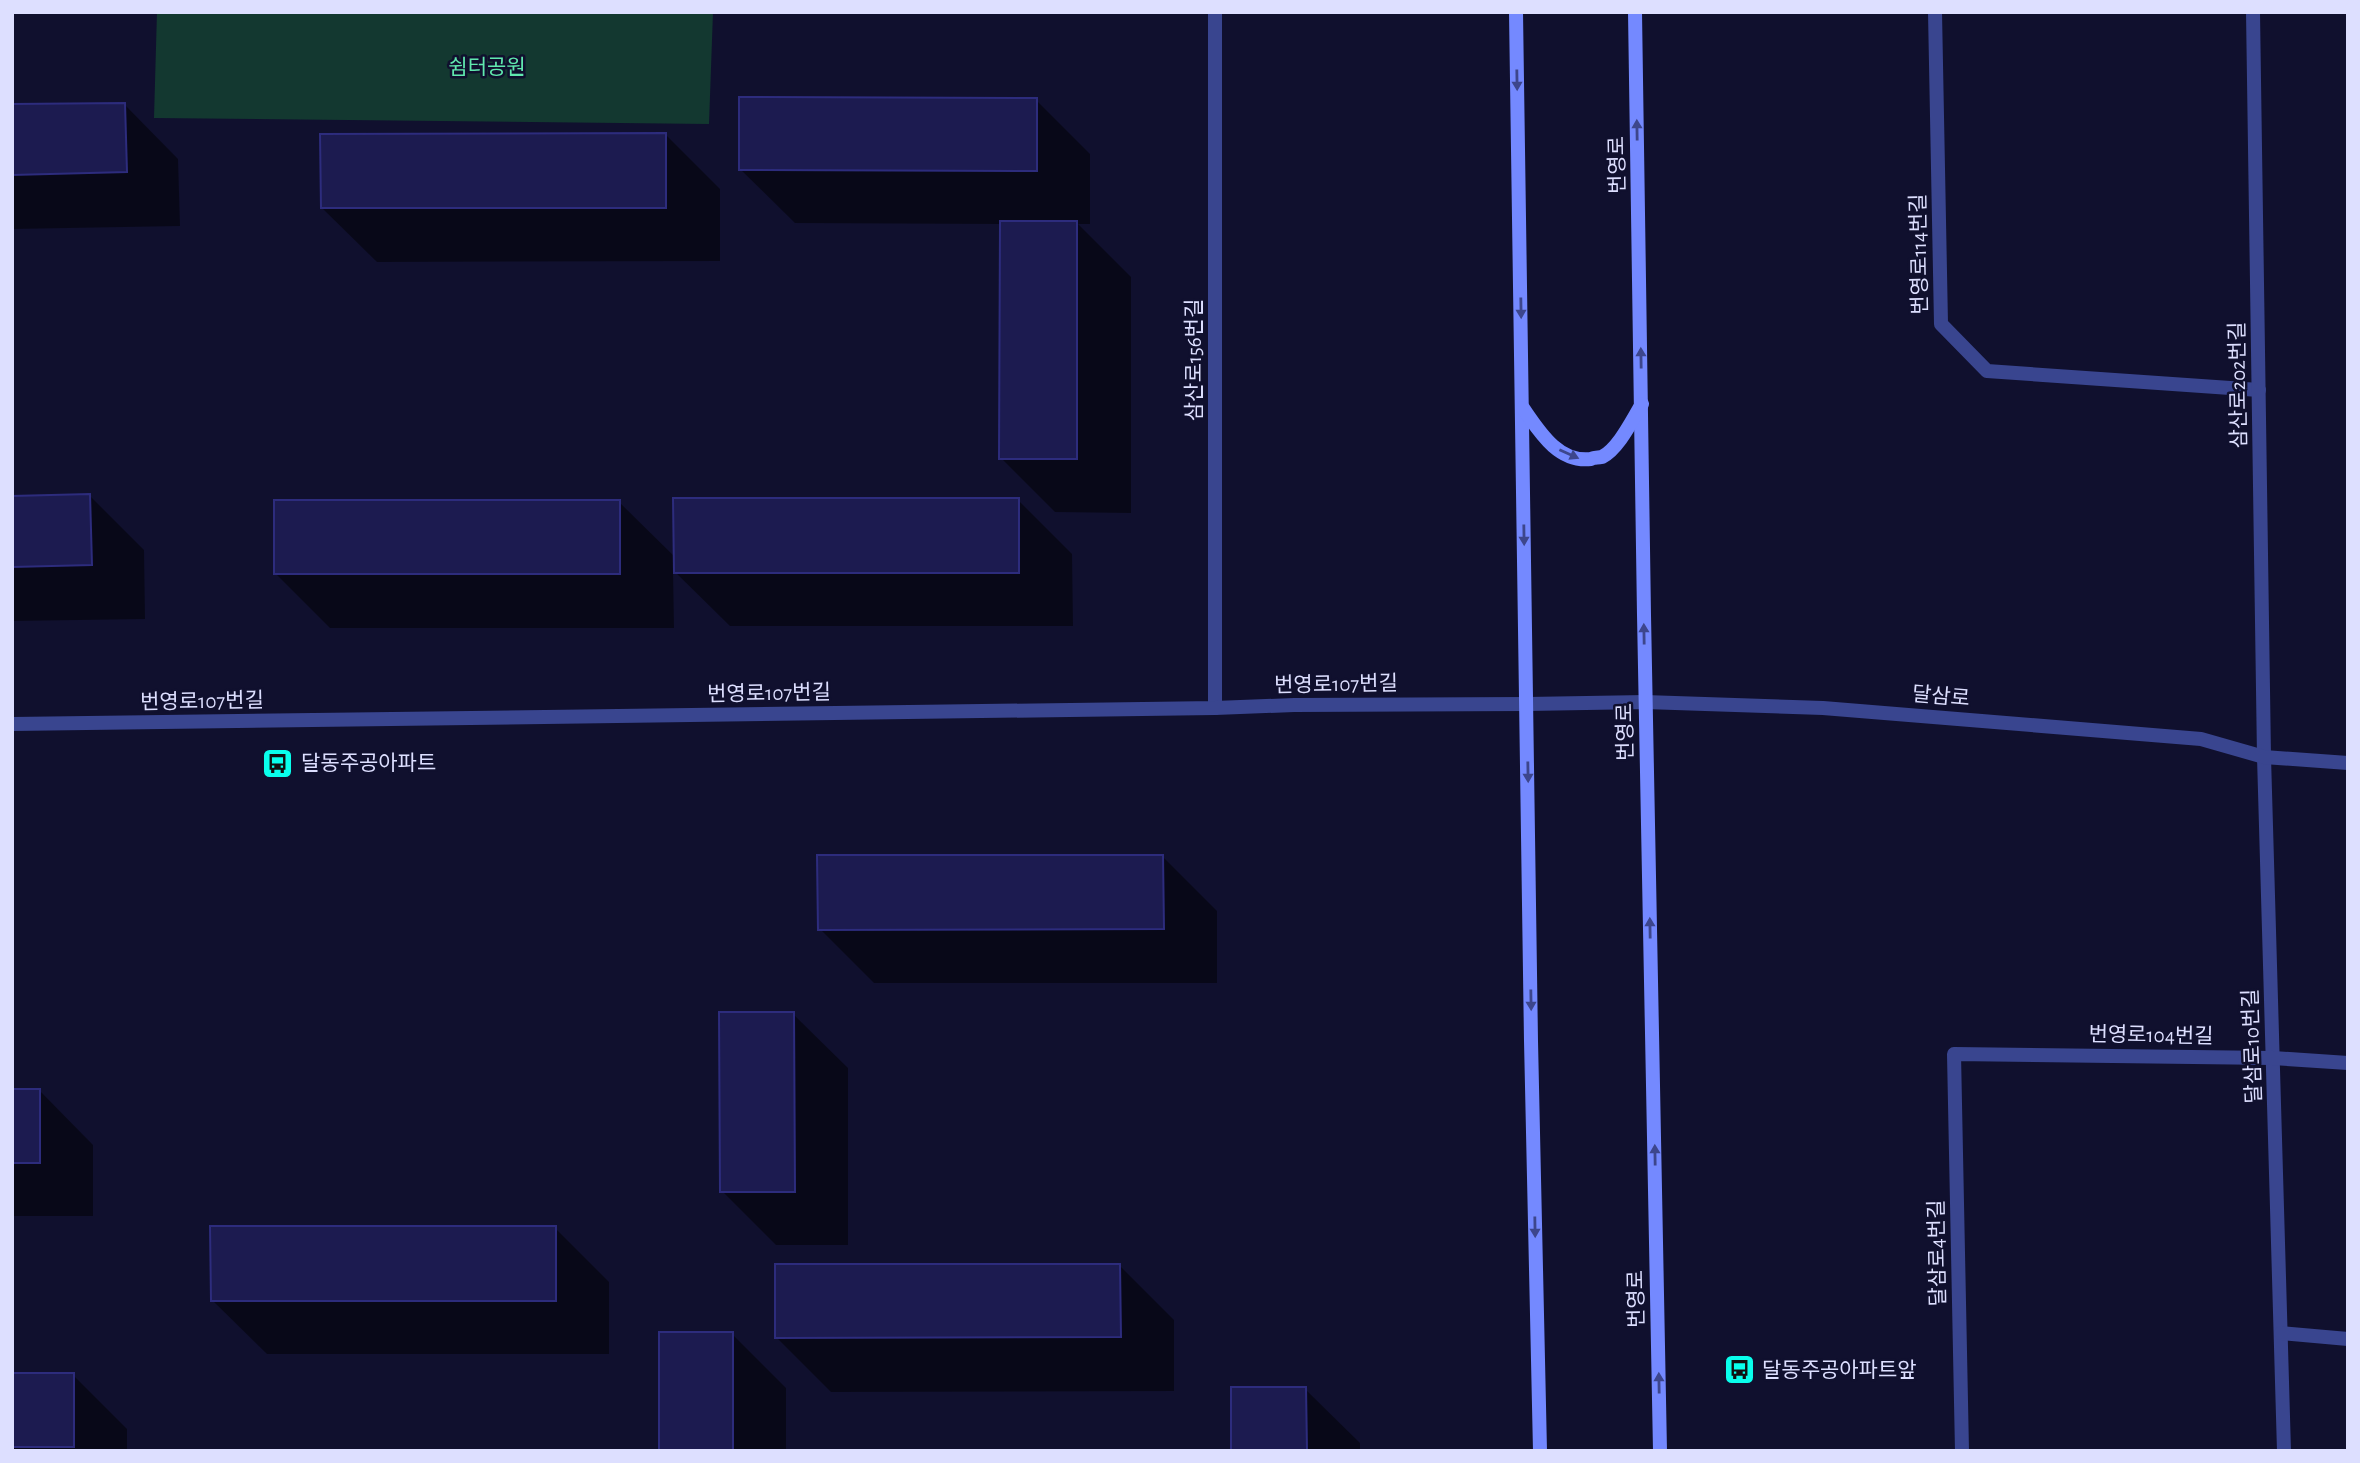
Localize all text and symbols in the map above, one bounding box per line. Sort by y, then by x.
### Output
park label: 쉼터공원 [448,56,526,78]
one-way arrow [1511,70,1523,92]
one-way arrow [1631,119,1643,141]
street label: 번영로 [1605,136,1629,194]
street label: 번영로114번길 [1907,193,1931,315]
one-way arrow [1515,297,1527,319]
street label: 삼산로156번길 [1183,299,1205,421]
street label: 삼산로202번길 [2226,321,2250,449]
one-way arrow [1635,346,1647,368]
one-way arrow [1559,448,1579,460]
one-way arrow [1519,525,1530,547]
one-way arrow [1638,623,1650,645]
street label: 번영로107번길 [1274,672,1398,696]
street label: 번영로107번길 [707,681,831,705]
street label: 달삼로 [1911,683,1971,709]
street label: 번영로107번길 [140,689,264,713]
street label: 번영로 [1613,703,1637,761]
bus stop icon: 달동주공아파트 [261,746,295,780]
place label: 달동주공아파트 [301,752,436,774]
one-way arrow [1522,761,1534,783]
one-way arrow [1645,916,1656,938]
street label: 달삼로10번길 [2239,988,2265,1104]
one-way arrow [1525,989,1537,1011]
street label: 번영로104번길 [2088,1023,2214,1047]
one-way arrow [1649,1144,1661,1166]
street label: 달삼로4번길 [1925,1199,1949,1307]
one-way arrow [1530,1216,1541,1238]
street label: 번영로 [1624,1270,1648,1328]
bus stop icon: 달동주공아파트앞 [1722,1353,1756,1387]
place label: 달동주공아파트앞 [1762,1359,1917,1381]
one-way arrow [1653,1371,1665,1393]

